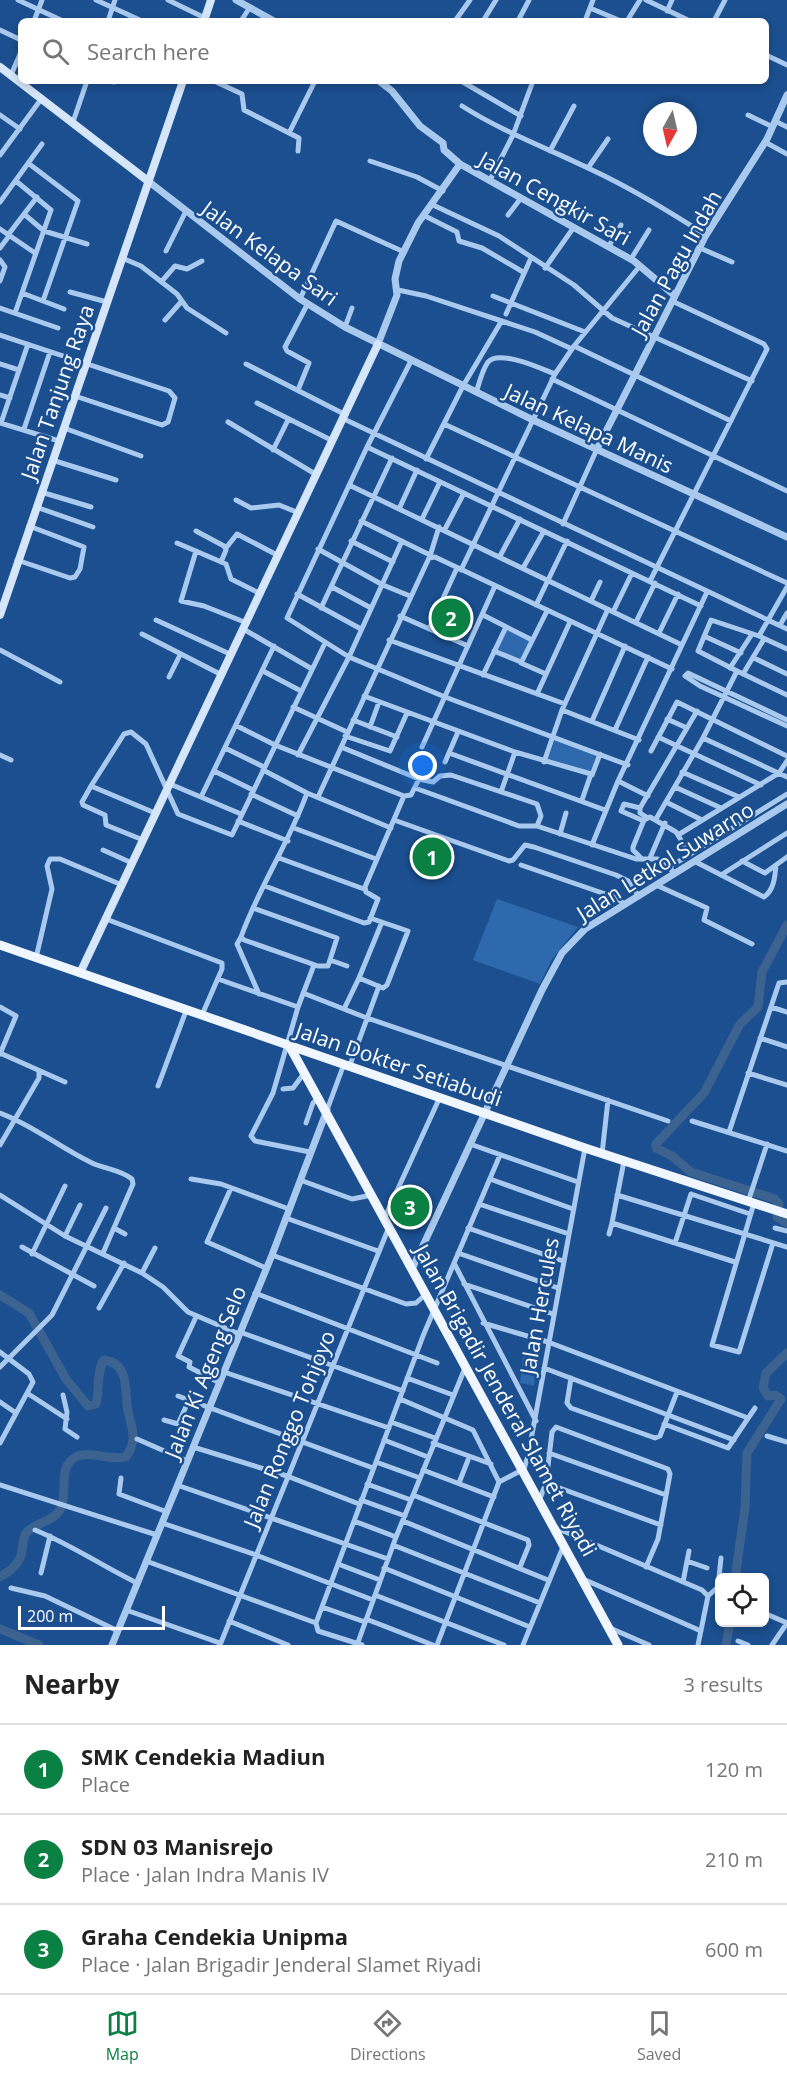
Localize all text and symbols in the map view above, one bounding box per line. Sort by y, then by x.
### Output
search box [18,18,769,84]
icon: search [39,35,72,68]
text: Search here [87,36,210,66]
north arrow [643,102,697,156]
street label: Jalan Cengkir Sari [472,144,636,251]
street label: Jalan Pagu Indah [623,185,728,343]
street label: Jalan Kelapa Sari [195,193,343,312]
street label: Jalan Tanjung Raya [13,301,100,485]
street label: Jalan Kelapa Manis [498,376,678,479]
pin: 2 [432,596,470,640]
your location [408,751,437,780]
street label: Jalan Letkol Suwarno [570,795,759,928]
pin: 1 [412,834,452,880]
street label: Jalan Dokter Setiabudi [290,1015,506,1112]
pin: 3 [390,1184,430,1230]
street label: Jalan Hercules [513,1235,565,1379]
street label: Jalan Brigadir Jenderal Slamet Riyadi [407,1237,604,1561]
street label: Jalan Ki Ageng Selo [157,1282,252,1464]
street label: Jalan Ronggo Tohjoyo [236,1326,341,1534]
map controls [715,1573,769,1627]
button: locate [715,1573,769,1627]
scale bar [18,1603,165,1630]
text: 200 m [27,1605,73,1627]
text: Nearby [24,1666,119,1702]
text: 3 results [683,1671,763,1698]
text: SMK Cendekia Madiun [81,1741,326,1771]
text: 1 [38,1756,49,1783]
text: 120 m [705,1756,763,1783]
text: Place [81,1771,130,1798]
text: SDN 03 Manisrejo [81,1831,273,1861]
text: 2 [38,1846,49,1873]
text: 210 m [705,1846,763,1873]
text: Place · Jalan Indra Manis IV [81,1861,329,1888]
text: Graha Cendekia Unipma [81,1921,348,1951]
text: 3 [38,1936,49,1963]
text: 600 m [705,1936,763,1963]
text: Place · Jalan Brigadir Jenderal Slamet Riyadi [81,1951,481,1978]
tab: Map [106,2007,139,2065]
tab: Directions [350,2007,426,2065]
tab: Saved [637,2007,681,2065]

